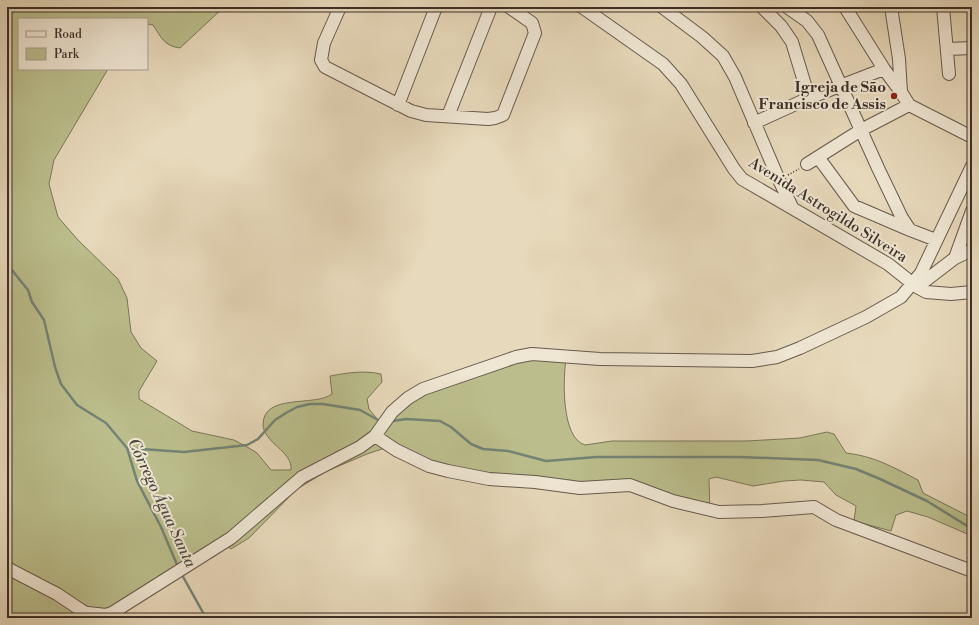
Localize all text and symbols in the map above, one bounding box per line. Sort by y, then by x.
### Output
legend [18,18,148,70]
text: Road [54,27,82,42]
text: Park [54,47,80,62]
place label: Igreja de São Francisco de Assis [758,78,886,114]
marker: Igreja de São Francisco de Assis [889,91,899,101]
street label: Avenida Astrogildo Silveira [744,153,911,267]
water label: Córrego Água Santa [123,434,203,571]

